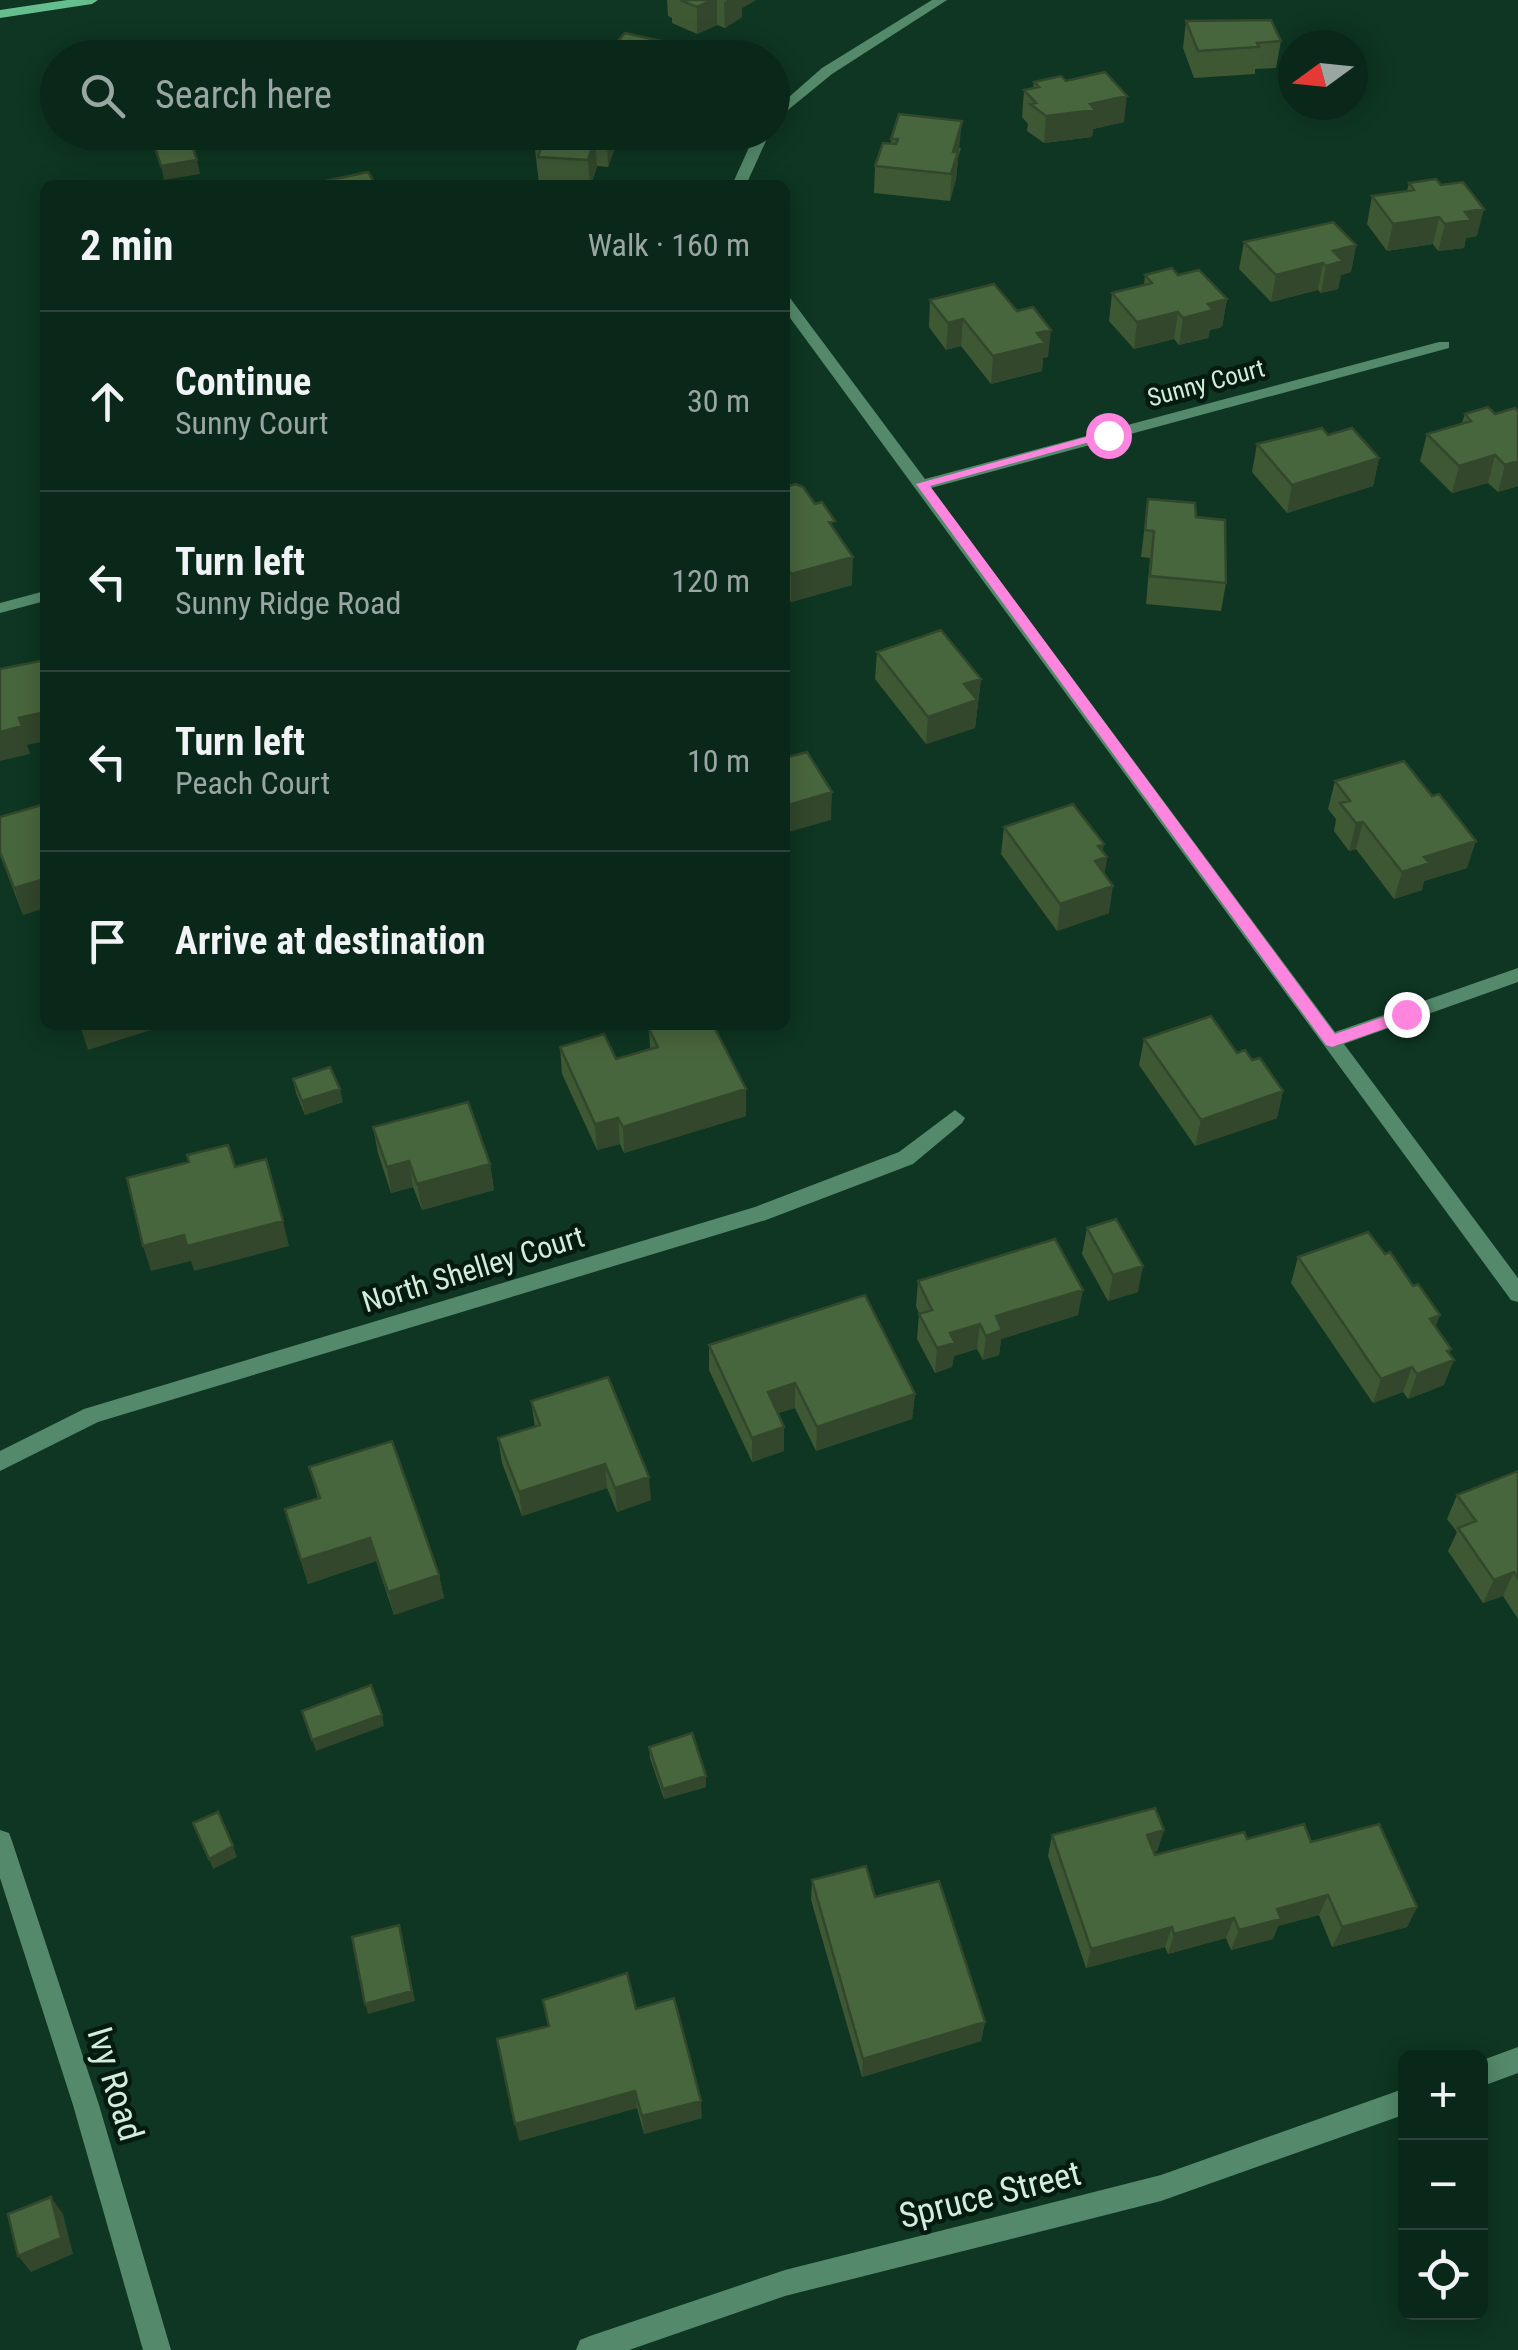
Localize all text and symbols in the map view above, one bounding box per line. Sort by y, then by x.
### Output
north arrow [1278,30,1368,120]
search box [40,40,790,150]
icon: search [75,68,130,123]
text: Search here [155,73,332,117]
text: 2 min [80,221,173,270]
text: Walk · 160 m [588,226,750,264]
street label: Sunny Court [1144,353,1268,413]
text: Continue [175,360,311,404]
icon: ahead [80,374,135,429]
text: 30 m [687,382,750,420]
text: Sunny Court [175,404,328,442]
route start [1086,413,1132,459]
text: Turn left [175,540,305,584]
icon: left [80,554,135,609]
text: 120 m [671,562,750,600]
text: Sunny Ridge Road [175,584,401,622]
text: Turn left [175,720,305,764]
icon: left [80,734,135,789]
text: 10 m [687,742,750,780]
text: Peach Court [175,764,330,802]
icon: arrive [80,914,135,969]
text: Arrive at destination [175,919,485,963]
route end [1384,992,1430,1038]
street label: North Shelley Court [358,1219,588,1319]
street label: Ivy Road [78,2022,152,2146]
map controls [1398,2050,1488,2320]
button: + [1398,2050,1488,2140]
button: − [1398,2140,1488,2230]
street label: Spruce Street [895,2153,1085,2237]
button: locate [1398,2230,1488,2320]

